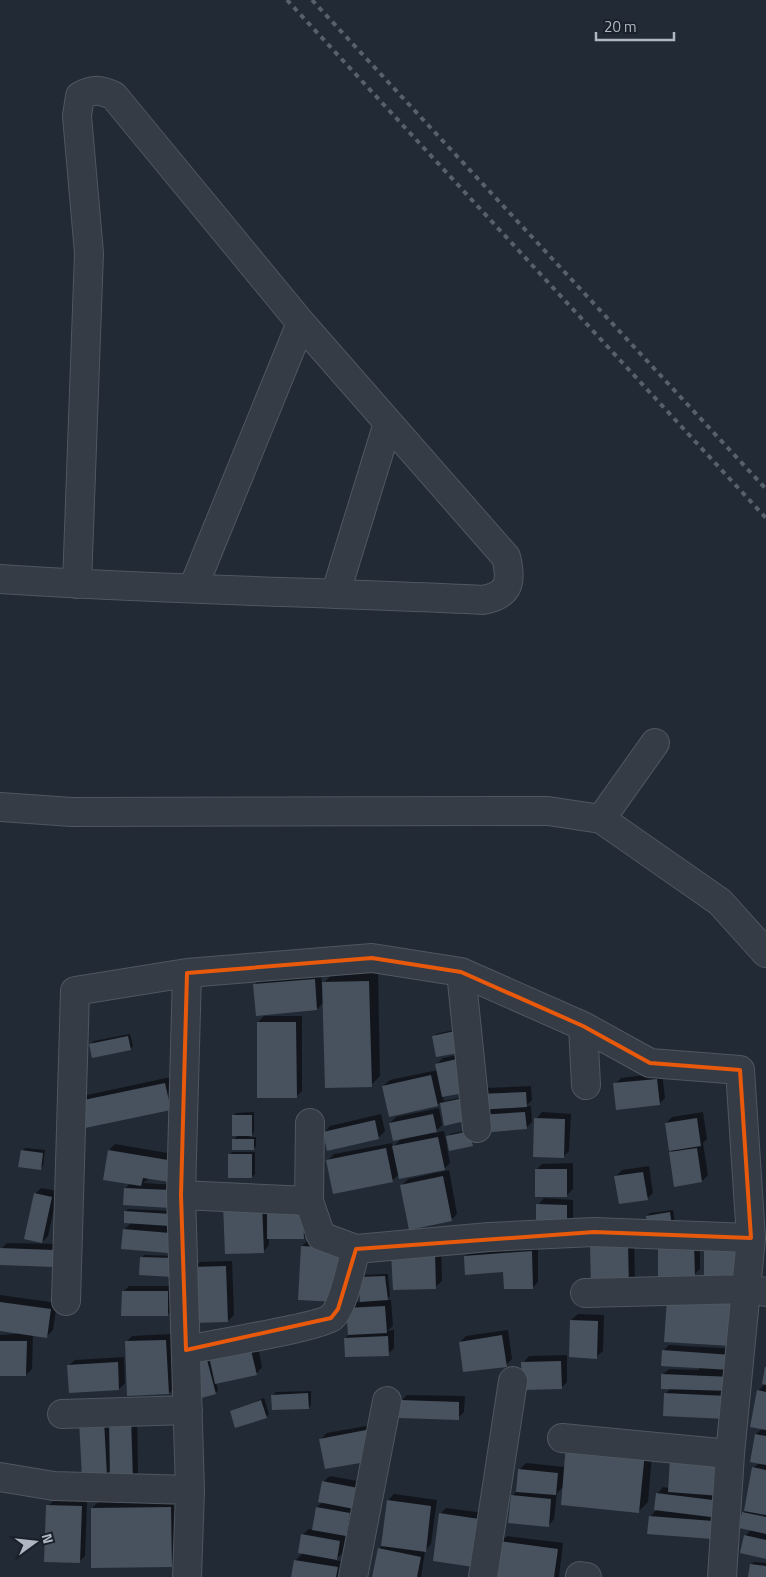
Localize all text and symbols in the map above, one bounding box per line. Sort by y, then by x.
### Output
scale bar [596,10,674,42]
text: 20 m [604,15,637,38]
north arrow [10,1517,60,1567]
text: N [37,1531,59,1546]

